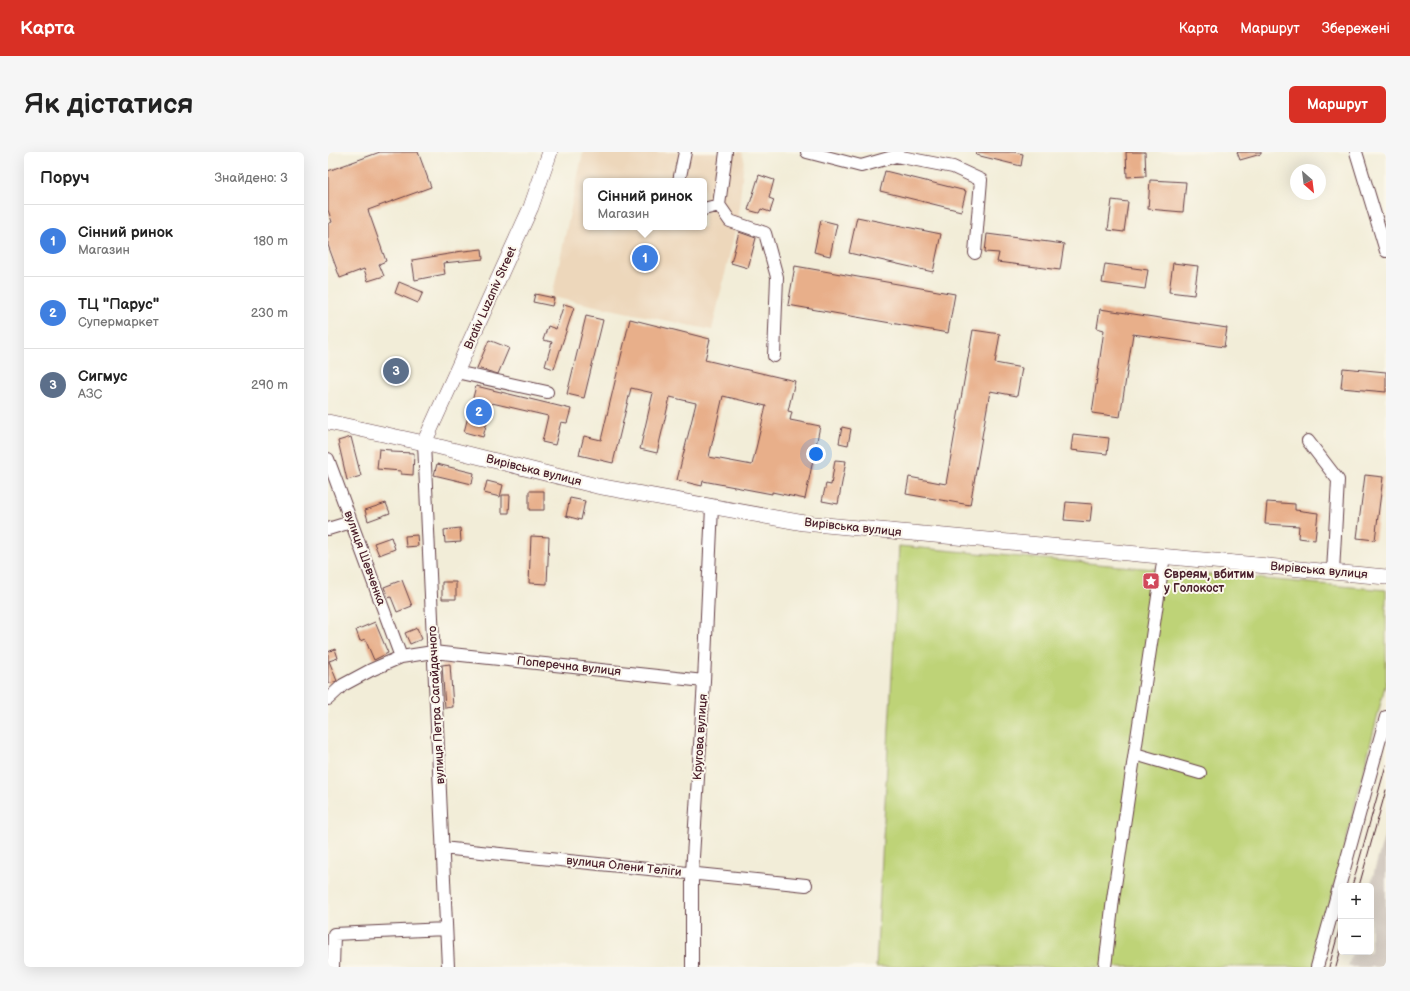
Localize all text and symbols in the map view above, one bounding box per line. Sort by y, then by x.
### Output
text: Карта [20,17,74,40]
text: Карта [1179,20,1218,37]
text: Маршрут [1240,20,1300,37]
text: Збережені [1322,20,1390,37]
button: Маршрут [1289,86,1386,123]
text: Як дістатися [24,88,193,121]
north arrow [1290,164,1326,200]
text: Поруч [40,168,90,188]
text: Знайдено: 3 [214,170,288,186]
popup [583,178,707,230]
text: Сінний ринок [598,187,692,206]
text: Магазин [598,206,649,222]
text: Сінний ринок [78,223,173,242]
text: 1 [50,233,56,249]
text: 180 m [253,233,288,249]
text: Магазин [78,242,130,258]
pin: 1 [632,243,658,273]
street label: Brativ Luzaniv Street [461,244,520,352]
text: ТЦ "Парус" [78,295,159,314]
text: 2 [49,305,57,321]
text: 230 m [251,305,288,321]
text: Супермаркет [78,314,159,330]
pin: 3 [383,356,409,386]
text: Сигмус [78,367,128,386]
text: 3 [49,377,57,393]
text: 290 m [251,377,288,393]
text: АЗС [78,386,102,402]
pin: 2 [466,397,492,427]
your location [806,444,826,464]
street label: Вирівська вулиця [485,451,583,490]
street label: вулиця Шевченка [340,509,389,608]
street label: Вирівська вулиця [804,515,903,540]
street label: Вирівська вулиця [1270,559,1369,582]
place label: Євреям, вбитим у Голокост [1164,567,1254,596]
place icon: Євреям, вбитим у Голокост [1141,571,1161,591]
street label: вулиця Петра Сагайдачного [425,625,448,785]
street label: Поперечна вулиця [516,654,622,679]
street label: Кругова вулиця [690,693,711,781]
street label: вулиця Олени Теліги [565,853,682,880]
map controls [1338,883,1374,955]
button: + [1338,883,1374,919]
button: − [1338,919,1374,955]

